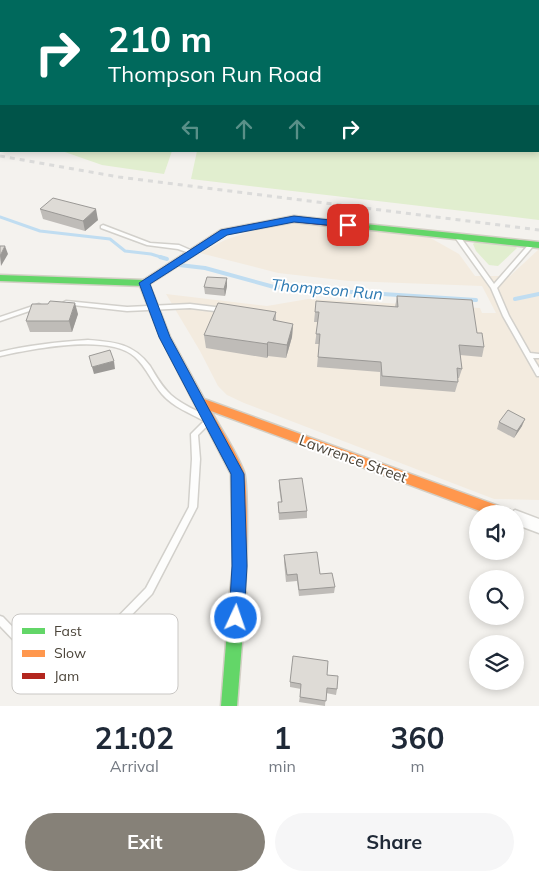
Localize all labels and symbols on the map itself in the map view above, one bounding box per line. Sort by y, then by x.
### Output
pin [327,204,369,246]
water label: Thompson Run [270,274,384,304]
street label: Lawrence Street [297,430,410,487]
position arrow [209,591,261,643]
legend [12,614,178,694]
text: Fast [54,622,82,640]
text: Slow [54,644,86,662]
text: Jam [54,667,79,685]

